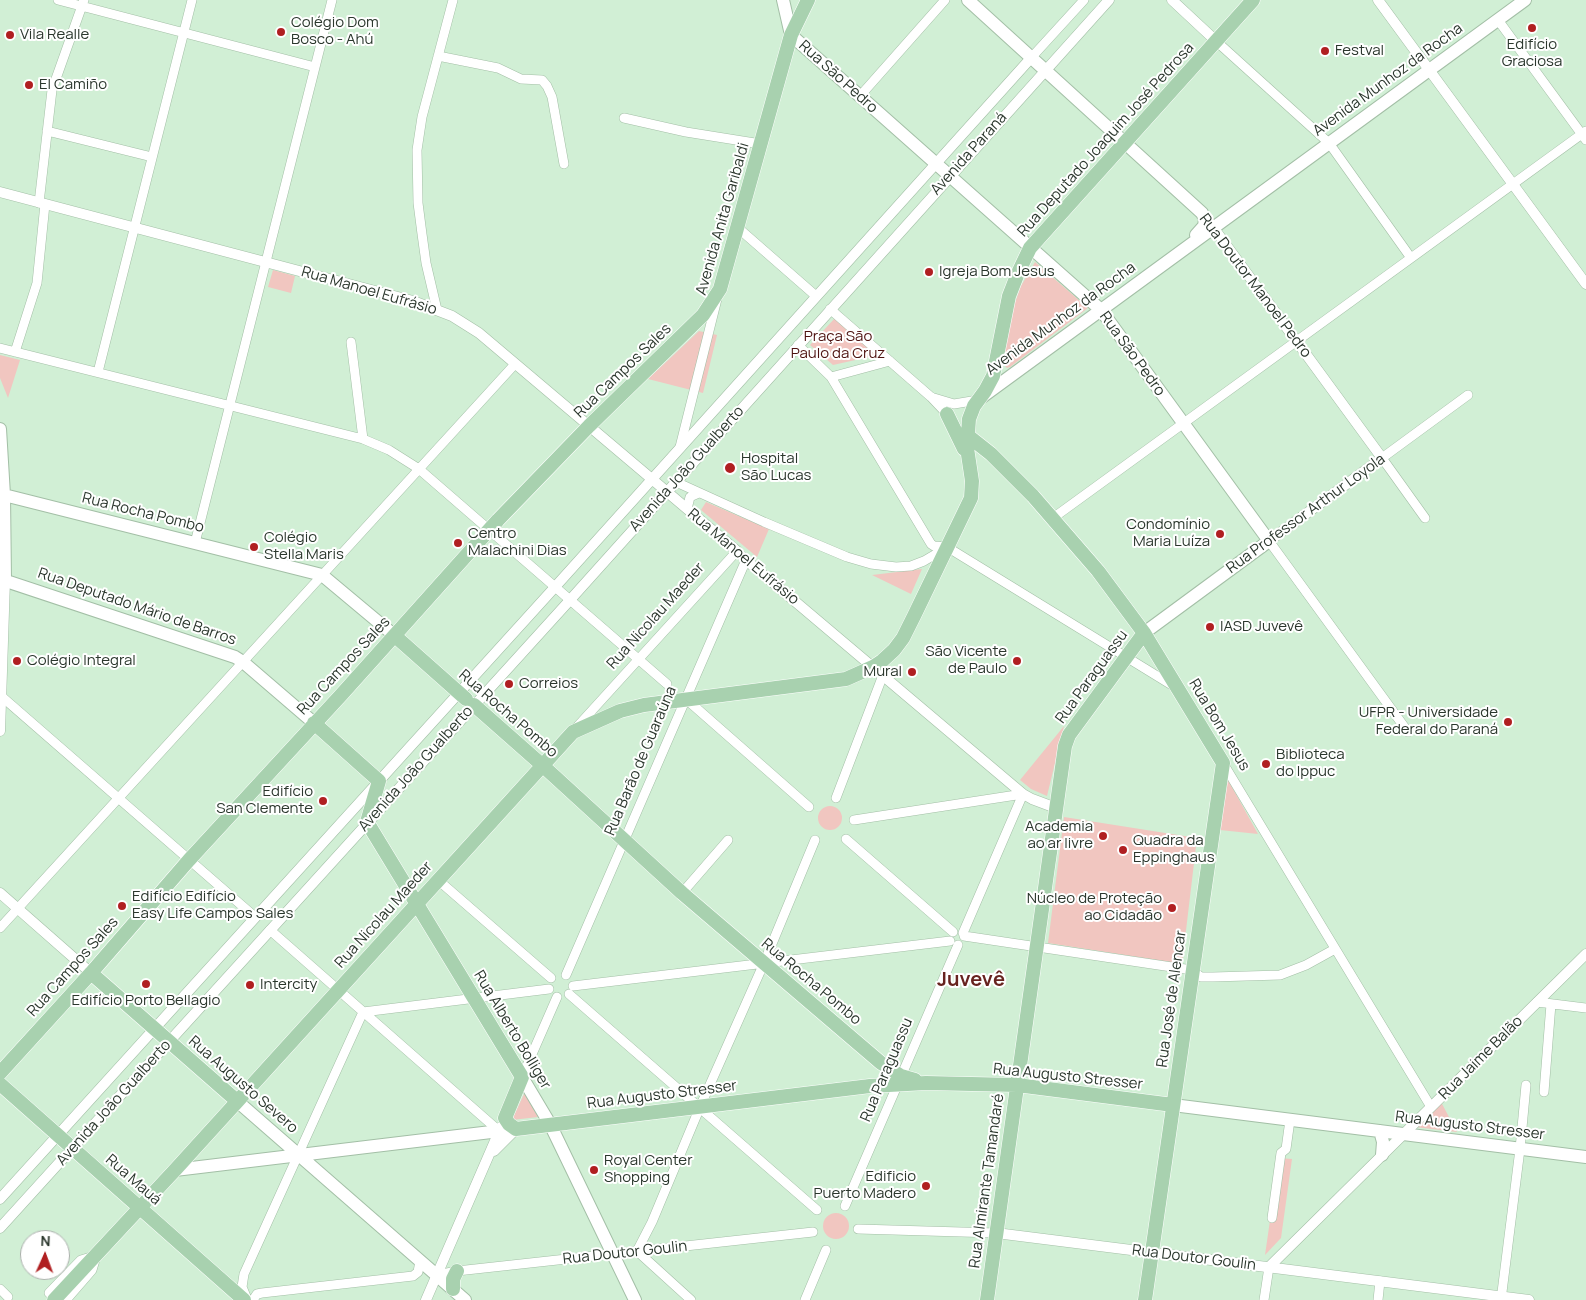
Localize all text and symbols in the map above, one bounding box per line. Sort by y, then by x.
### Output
place label: Colégio Dom Bosco - Ahú [291,14,379,49]
street label: Avenida Munhoz da Rocha [1310,20,1466,140]
marker: Edifício Graciosa [1526,22,1538,34]
place label: Vila Realle [20,26,89,44]
marker: Colégio Dom Bosco - Ahú [275,26,287,38]
marker: Vila Realle [4,29,16,41]
place label: Edifício Graciosa [1502,36,1562,71]
street label: Rua São Pedro [795,37,881,117]
street label: Rua Deputado Joaquim José Pedrosa [1014,39,1198,241]
place label: Festval [1335,42,1384,60]
marker: Festval [1319,45,1331,57]
place label: El Camiño [39,76,107,94]
marker: El Camiño [23,79,35,91]
street label: Avenida Paraná [927,109,1011,199]
street label: Avenida Anita Garibaldi [693,141,753,297]
street label: Rua Doutor Manoel Pedro [1195,211,1315,361]
street label: Avenida Munhoz da Rocha [983,259,1139,379]
street label: Rua Manoel Eufrásio [299,263,439,319]
place label: Igreja Bom Jesus [939,263,1055,281]
marker: Igreja Bom Jesus [923,266,935,278]
street label: Rua São Pedro [1095,308,1169,400]
street label: Rua Campos Sales [571,320,675,422]
park label: Praça São Paulo da Cruz [791,328,885,363]
street label: Avenida João Gualberto [626,403,748,535]
place label: Hospital São Lucas [741,450,811,485]
street label: Rua Professor Arthur Loyola [1223,450,1389,578]
marker: Hospital São Lucas [723,461,737,475]
street label: Rua Rocha Pombo [80,489,206,537]
street label: Rua Manoel Eufrásio [684,505,802,609]
place label: Condomínio Maria Luíza [1126,516,1210,551]
place label: Centro Malachini Dias [468,525,567,560]
marker: Condomínio Maria Luíza [1214,528,1226,540]
place label: Colégio Stella Maris [264,529,344,564]
marker: Centro Malachini Dias [452,537,464,549]
marker: Colégio Stella Maris [248,541,260,553]
street label: Rua Nicolau Maeder [603,559,709,673]
street label: Rua Deputado Mário de Barros [36,565,238,649]
street label: Rua Campos Sales [294,613,394,719]
place label: IASD Juvevê [1220,618,1303,636]
marker: IASD Juvevê [1204,621,1216,633]
street label: Rua Paraguassu [1052,627,1132,727]
place label: São Vicente de Paulo [925,643,1007,678]
place label: Colégio Integral [27,652,136,670]
marker: Colégio Integral [11,655,23,667]
marker: São Vicente de Paulo [1011,655,1023,667]
place label: Mural [864,663,902,681]
street label: Rua Rocha Pombo [455,666,561,762]
marker: Mural [906,666,918,678]
place label: Correios [519,675,578,693]
street label: Rua Bom Jesus [1185,676,1253,774]
marker: Correios [503,678,515,690]
street label: Rua Barão de Guaraúna [601,684,681,838]
street label: Avenida João Gualberto [355,703,477,835]
place label: UFPR - Universidade Federal do Paraná [1359,704,1498,739]
marker: UFPR - Universidade Federal do Paraná [1502,716,1514,728]
place label: Biblioteca do Ippuc [1276,746,1345,781]
marker: Biblioteca do Ippuc [1260,758,1272,770]
place label: Edifício San Clemente [216,783,313,818]
marker: Edifício San Clemente [317,795,329,807]
place label: Academia ao ar livre [1025,818,1093,853]
marker: Academia ao ar livre [1097,830,1109,842]
place label: Quadra da Eppinghaus [1133,832,1215,867]
marker: Quadra da Eppinghaus [1117,844,1129,856]
street label: Rua Nicolau Maeder [331,858,437,972]
place label: Edifício Edifício Easy Life Campos Sales [132,888,293,923]
place label: Núcleo de Proteção ao Cidadão [1027,890,1162,925]
marker: Edifício Edifício Easy Life Campos Sales [116,900,128,912]
marker: Núcleo de Proteção ao Cidadão [1166,902,1178,914]
street label: Rua Campos Sales [24,914,122,1020]
street label: Rua José de Alencar [1153,929,1191,1069]
street label: Rua Rocha Pombo [757,935,865,1029]
street label: Rua Alberto Bolliger [470,968,554,1092]
district label: Juvevê [937,968,1005,992]
place label: Intercity [260,976,317,994]
marker: Edifício Porto Bellagio [140,978,152,990]
marker: Intercity [244,979,256,991]
place label: Edifício Porto Bellagio [72,992,220,1010]
street label: Rua Jaime Balão [1435,1012,1527,1104]
street label: Rua Paraguassu [857,1015,917,1125]
street label: Rua Augusto Severo [185,1033,301,1137]
street label: Avenida João Gualberto [53,1037,175,1169]
street label: Rua Augusto Stresser [992,1060,1144,1094]
street label: Rua Augusto Stresser [586,1077,738,1113]
street label: Rua Almirante Tamandaré [966,1092,1008,1270]
street label: Rua Augusto Stresser [1394,1108,1546,1144]
street label: Rua Mauá [101,1151,165,1209]
place label: Royal Center Shopping [604,1152,693,1187]
marker: Royal Center Shopping [588,1164,600,1176]
place label: Edificio Puerto Madero [814,1168,916,1203]
marker: Edificio Puerto Madero [920,1180,932,1192]
north arrow [20,1230,70,1280]
text: N [40,1231,51,1250]
street label: Rua Doutor Goulin [562,1238,688,1268]
street label: Rua Doutor Goulin [1131,1241,1257,1275]

